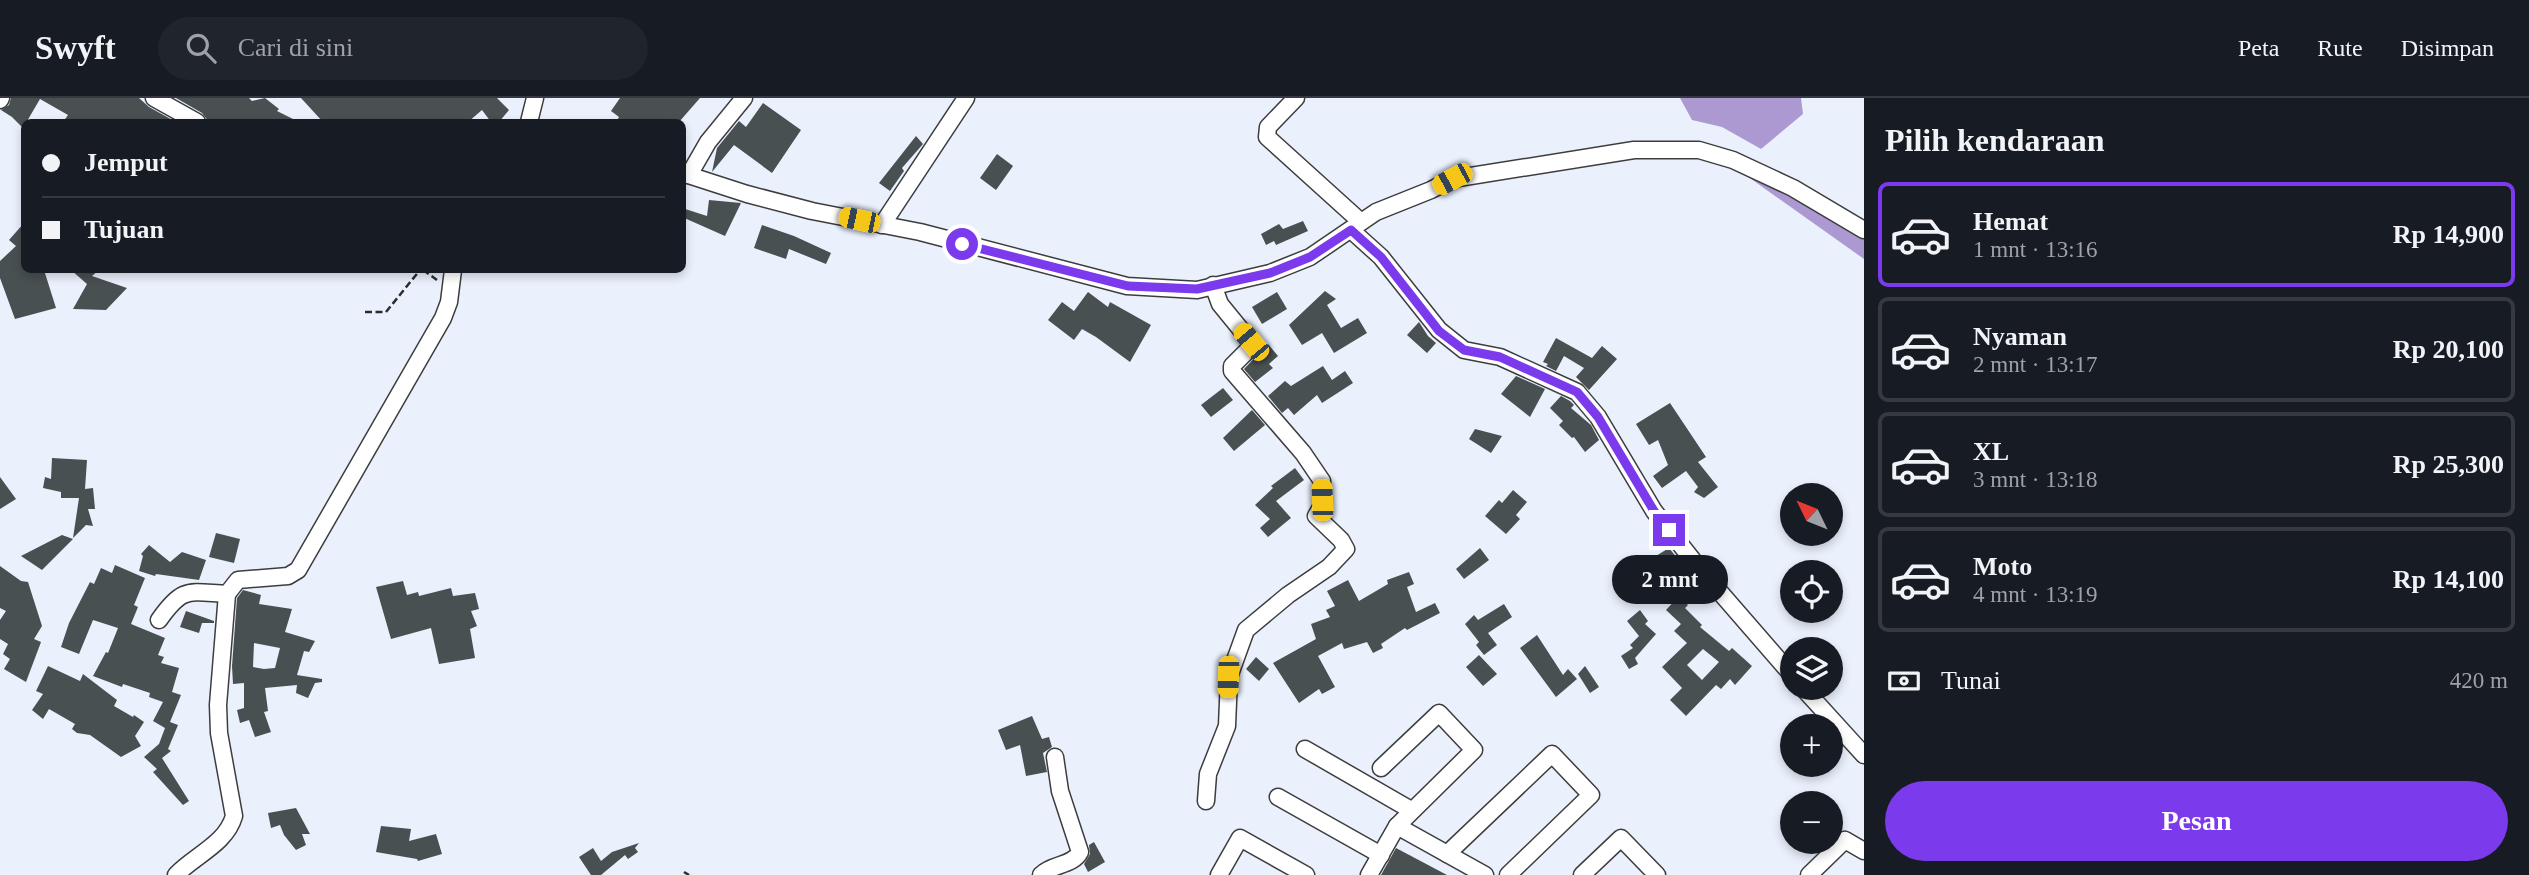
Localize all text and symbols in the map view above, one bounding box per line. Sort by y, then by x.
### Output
search box [158,17,648,80]
icon: search [182,29,220,67]
text: Swyft [35,30,116,66]
text: Cari di sini [238,33,353,62]
text: Peta [2238,35,2279,61]
text: Rute [2317,35,2363,61]
text: Disimpan [2401,35,2494,61]
text: Pilih kendaraan [1885,122,2105,158]
text: Jemput [84,148,168,177]
car [1429,160,1476,198]
icon: car [1889,203,1952,266]
car [837,205,882,235]
text: Hemat [1973,207,2048,236]
text: Tujuan [84,215,164,244]
text: Rp 14,900 [2393,220,2504,249]
route start [946,228,978,260]
text: 1 mnt · 13:16 [1973,237,2098,262]
icon: car [1889,318,1952,381]
car [1230,319,1273,365]
text: Nyaman [1973,322,2067,351]
text: Rp 20,100 [2393,335,2504,364]
text: 2 mnt · 13:17 [1973,352,2098,377]
icon: car [1889,433,1952,496]
text: XL [1973,437,2009,466]
text: Rp 25,300 [2393,450,2504,479]
text: 3 mnt · 13:18 [1973,467,2098,492]
car [1311,479,1334,521]
north arrow [1780,483,1843,546]
map controls [1780,483,1843,854]
route end [1653,514,1685,546]
icon: car [1889,548,1952,611]
text: Moto [1973,552,2032,581]
callout: 2 mnt [1611,555,1727,604]
button: locate [1780,560,1843,623]
text: Rp 14,100 [2393,565,2504,594]
text: 2 mnt [1642,567,1698,592]
text: 4 mnt · 13:19 [1973,582,2098,607]
button: layers [1780,637,1843,700]
car [1217,656,1240,698]
icon: cash [1885,662,1923,700]
text: Tunai [1941,666,2001,695]
text: 420 m [2450,668,2508,693]
button: + [1780,714,1843,777]
button: Pesan [1885,781,2508,861]
button: − [1780,791,1843,854]

